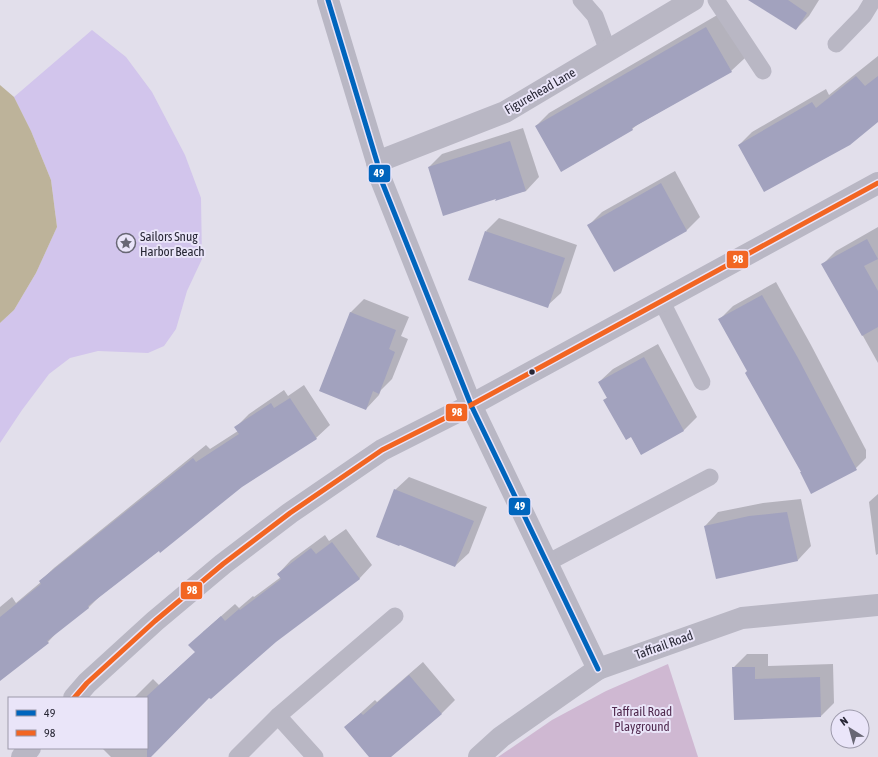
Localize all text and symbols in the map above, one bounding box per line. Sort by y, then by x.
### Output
street label: Figurehead Lane [502,65,578,117]
line badge: 49 [368,164,391,183]
text: 49 [373,167,384,179]
place label: Sailors Snug Harbor Beach [140,229,205,259]
place icon: Sailors Snug Harbor Beach [115,232,137,254]
line badge: 98 [726,250,749,269]
text: 98 [733,253,743,265]
unlabelled marker [527,367,537,377]
line badge: 98 [445,403,468,422]
text: 98 [452,406,462,418]
line badge: 49 [508,497,531,516]
text: 49 [514,500,525,512]
line badge: 98 [180,581,203,600]
text: 98 [187,584,197,596]
street label: Taffrail Road [633,628,695,662]
legend [8,697,148,749]
park label: Taffrail Road Playground [612,704,672,734]
text: 49 [44,706,56,720]
north arrow [830,709,870,749]
text: N [838,714,850,728]
text: 98 [44,726,56,740]

